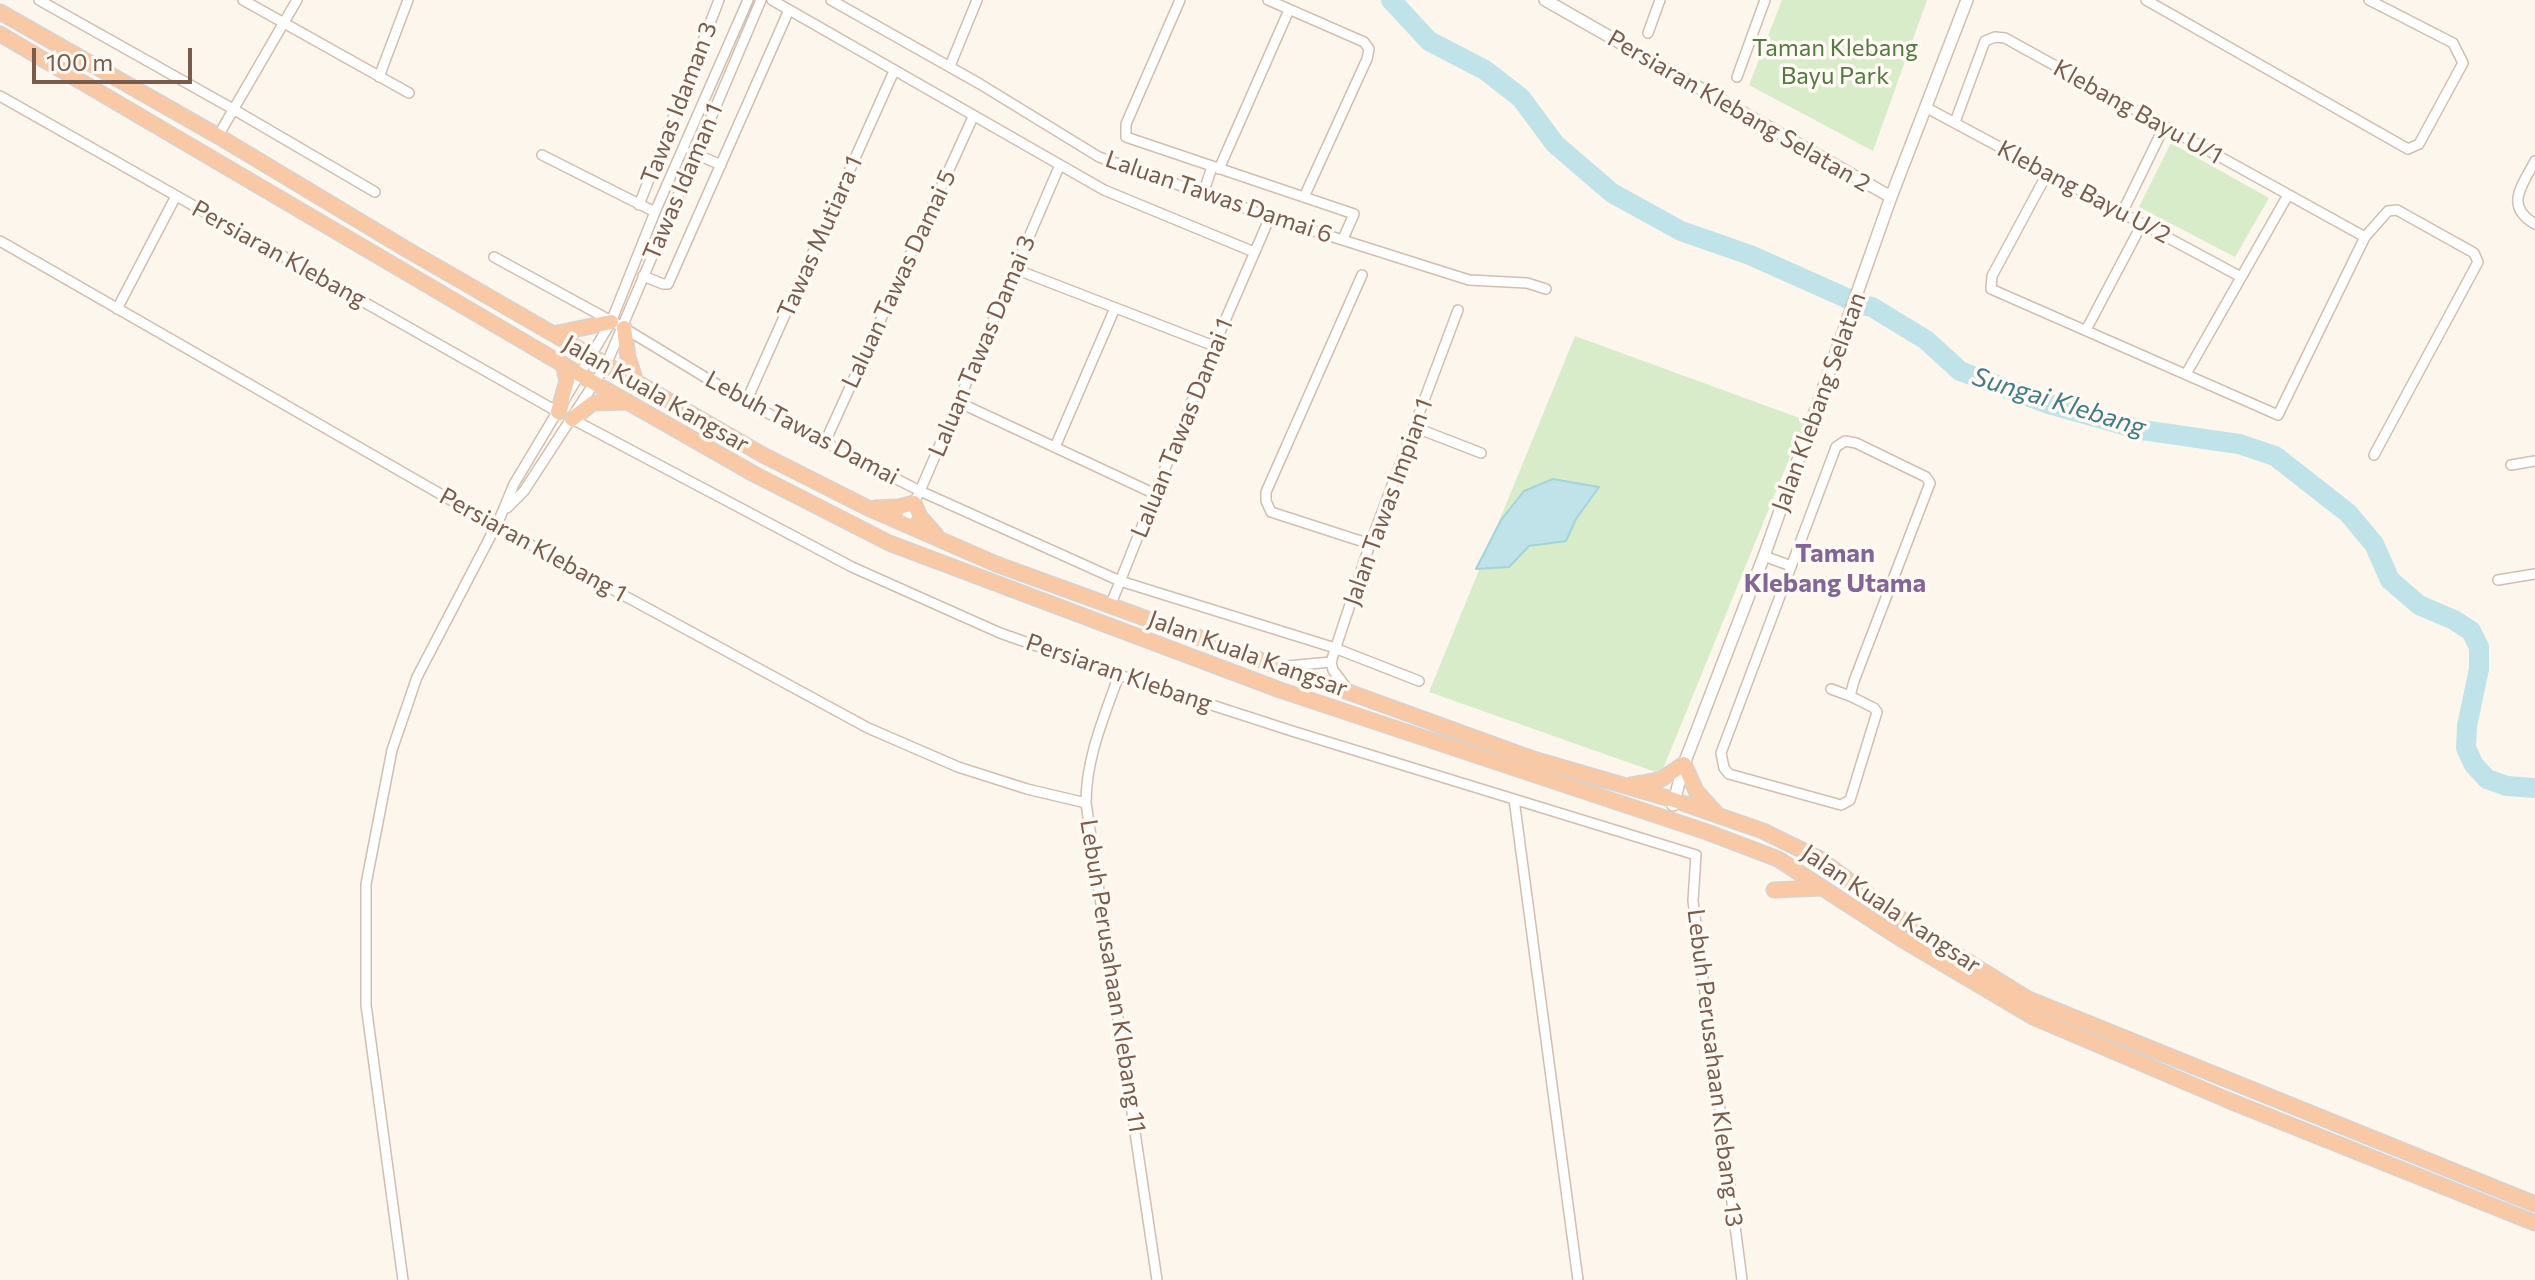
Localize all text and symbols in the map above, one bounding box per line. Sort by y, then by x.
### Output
street label: Tawas Idaman 3 [635,18,723,188]
street label: Persiaran Klebang Selatan 2 [1602,24,1876,198]
scale bar [36,32,196,82]
park label: Taman Klebang Bayu Park [1752,34,1918,90]
text: 100 m [46,47,113,76]
street label: Klebang Bayu U/1 [2048,54,2228,170]
street label: Tawas Idaman 1 [637,99,729,265]
street label: Klebang Bayu U/2 [1992,134,2176,250]
street label: Laluan Tawas Damai 6 [1102,145,1336,249]
street label: Tawas Mutiara 1 [771,152,869,322]
street label: Laluan Tawas Damai 5 [836,165,962,393]
street label: Persiaran Klebang [187,194,371,314]
street label: Laluan Tawas Damai 3 [922,231,1042,461]
street label: Jalan Klebang Selatan [1766,289,1872,515]
street label: Laluan Tawas Damai 1 [1125,314,1239,542]
street label: Jalan Kuala Kangsar [558,329,754,459]
water label: Sungai Klebang [1969,361,2149,443]
street label: Lebuh Tawas Damai [700,365,904,491]
street label: Jalan Tawas Impian 1 [1337,394,1439,610]
street label: Persiaran Klebang 1 [434,482,632,608]
district label: Taman Klebang Utama [1744,537,1926,598]
street label: Jalan Kuala Kangsar [1144,605,1352,703]
street label: Persiaran Klebang [1022,628,1216,718]
street label: Lebuh Perusahaan Klebang 11 [1074,817,1152,1135]
street label: Jalan Kuala Kangsar [1796,838,1986,980]
street label: Lebuh Perusahaan Klebang 13 [1681,907,1749,1229]

